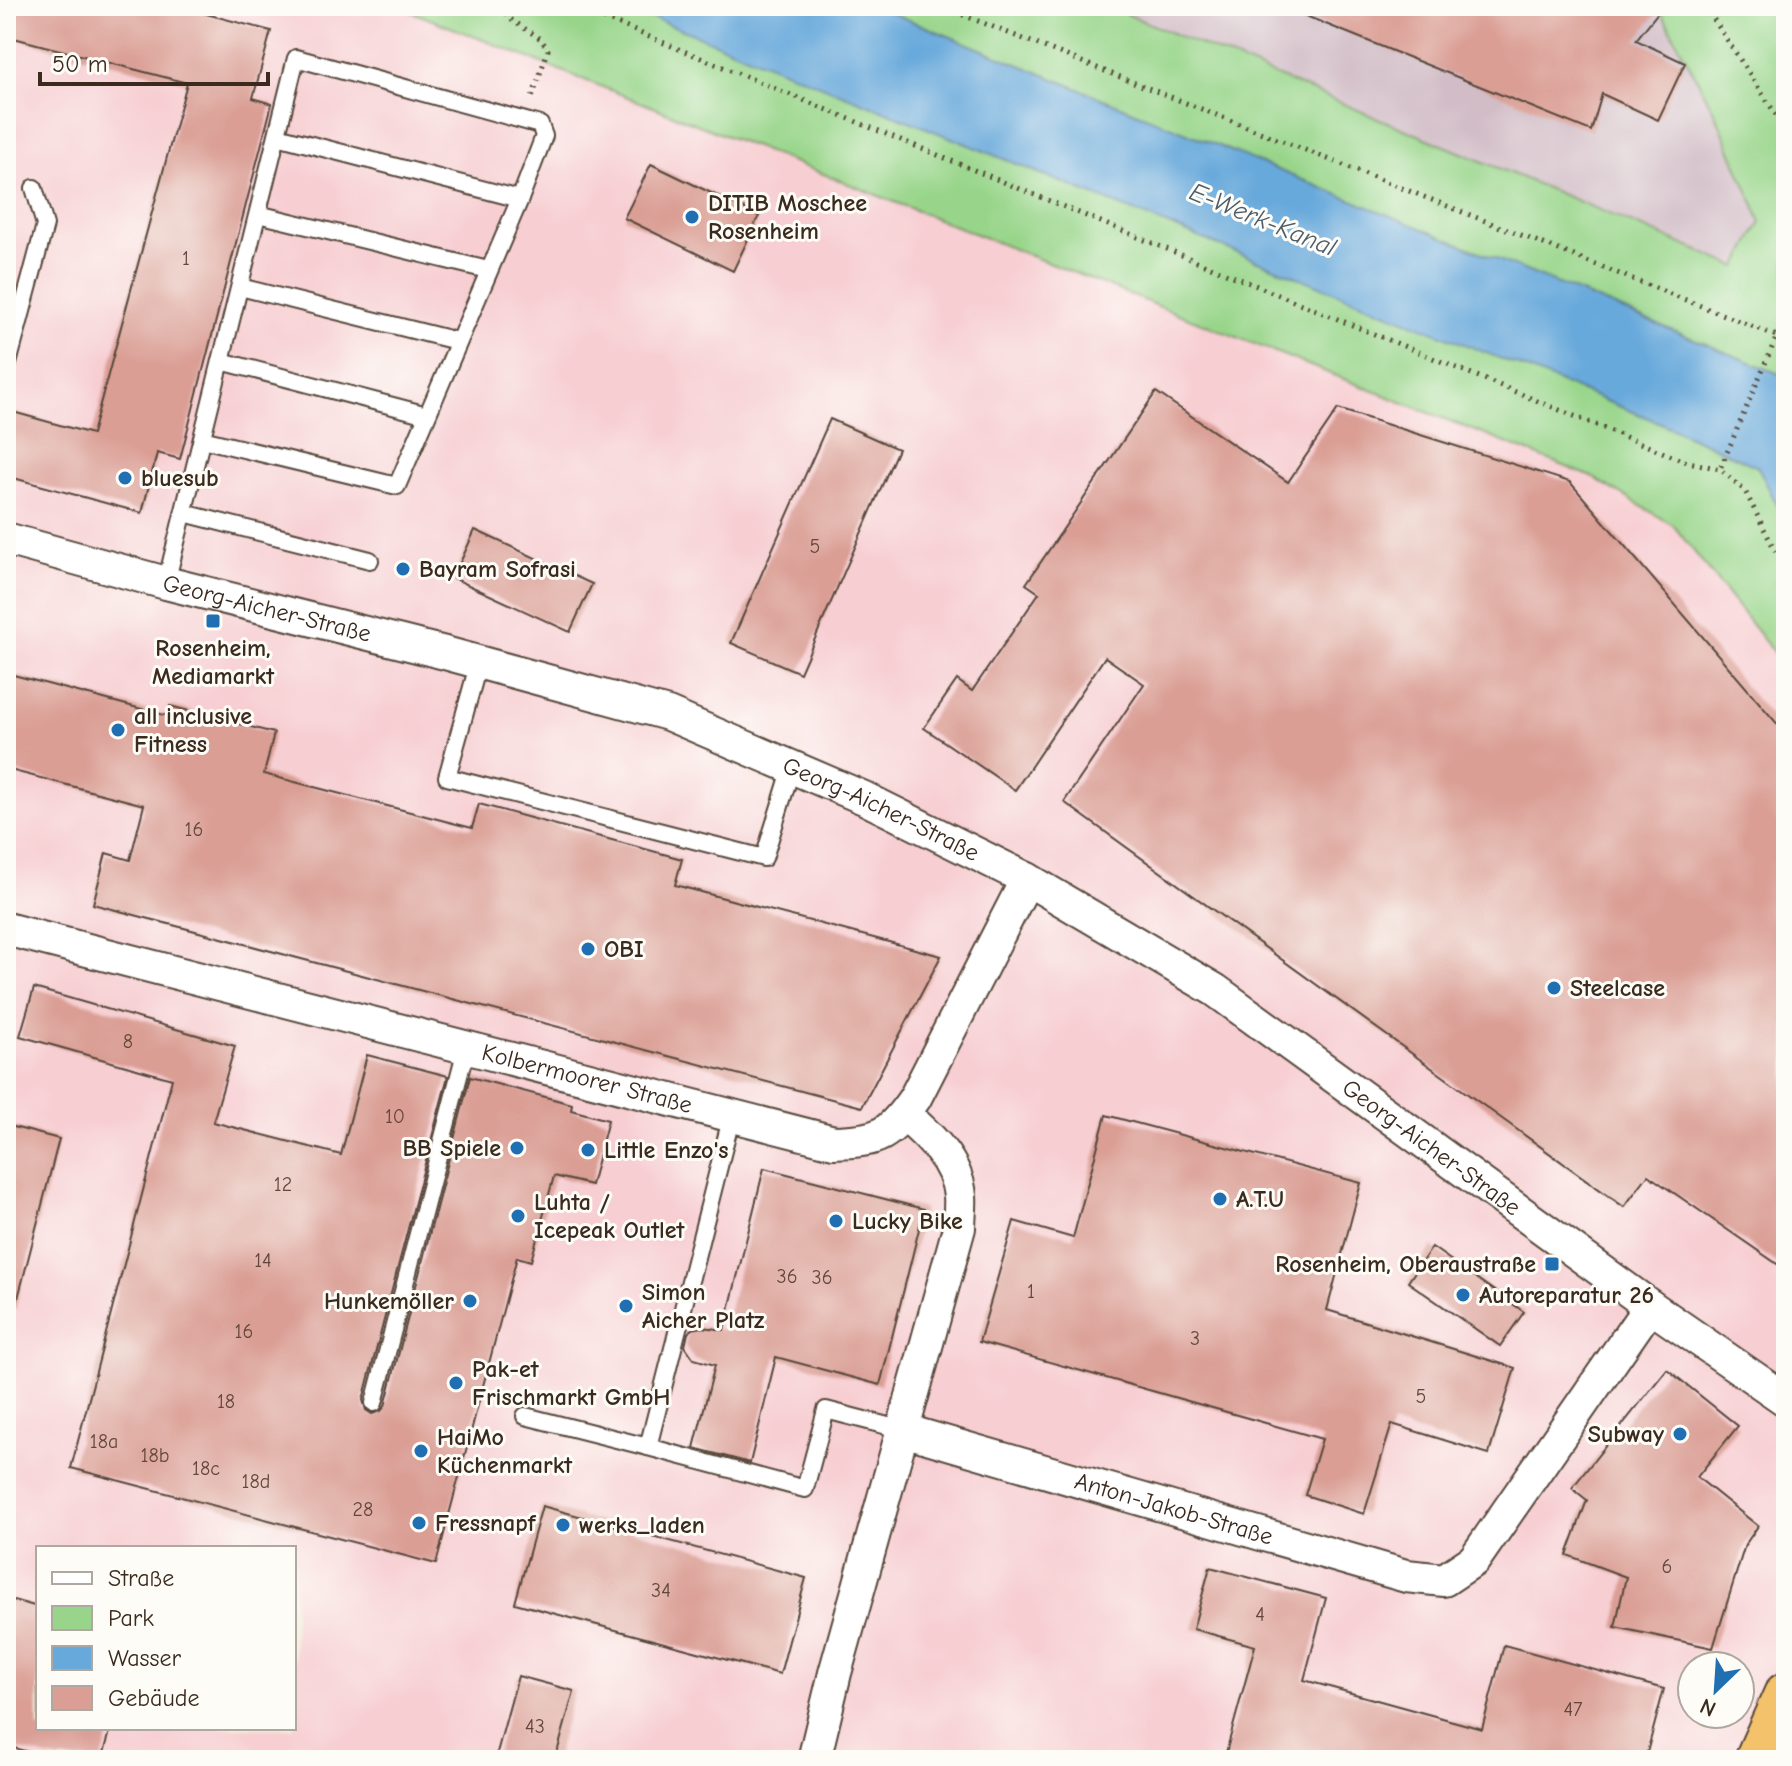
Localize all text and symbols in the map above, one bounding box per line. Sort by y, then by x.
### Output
scale bar [40,36,268,86]
text: 50 m [52,50,108,78]
water label: E-Werk-Kanal [1185,177,1341,263]
place label: DITIB Moschee Rosenheim [708,189,867,245]
marker: DITIB Moschee Rosenheim [683,208,701,226]
house number: 1 [182,247,190,270]
place label: bluesub [141,464,219,492]
marker: bluesub [116,469,134,487]
house number: 5 [810,535,820,558]
place label: Bayram Sofrasi [419,555,576,583]
marker: Bayram Sofrasi [394,560,412,578]
street label: Georg-Aicher-Straße [160,569,374,648]
marker: Rosenheim, Mediamarkt [204,612,222,630]
place label: Rosenheim, Mediamarkt [152,634,275,690]
place label: all inclusive Fitness [134,702,252,758]
marker: all inclusive Fitness [109,721,127,739]
street label: Georg-Aicher-Straße [779,751,984,867]
house number: 16 [185,818,203,841]
place label: OBI [604,935,644,963]
marker: OBI [579,940,597,958]
place label: Steelcase [1570,974,1665,1002]
marker: Steelcase [1545,979,1563,997]
house number: 8 [123,1030,133,1053]
street label: Kolbermoorer Straße [479,1038,695,1119]
street label: Georg-Aicher-Straße [1337,1073,1526,1221]
house number: 10 [385,1105,405,1128]
place label: BB Spiele [402,1134,501,1162]
place label: Little Enzo's [604,1136,729,1164]
marker: BB Spiele [508,1139,526,1157]
marker: Little Enzo's [579,1141,597,1159]
house number: 12 [274,1173,292,1196]
place label: A.T.U [1236,1185,1284,1213]
place label: Luhta / Icepeak Outlet [534,1188,686,1244]
marker: A.T.U [1211,1190,1229,1208]
marker: Luhta / Icepeak Outlet [509,1207,527,1225]
place label: Lucky Bike [852,1207,963,1235]
marker: Lucky Bike [827,1212,845,1230]
house number: 14 [254,1249,272,1272]
place label: Rosenheim, Oberaustraße [1275,1250,1536,1278]
marker: Rosenheim, Oberaustraße [1543,1255,1561,1273]
house number: 36 [777,1265,797,1288]
house number: 36 [812,1266,832,1289]
place label: Simon Aicher Platz [642,1278,765,1334]
house number: 1 [1027,1280,1035,1303]
place label: Autoreparatur 26 [1479,1281,1654,1309]
marker: Autoreparatur 26 [1454,1286,1472,1304]
place label: Hunkemöller [324,1287,454,1315]
marker: Hunkemöller [461,1292,479,1310]
marker: Simon Aicher Platz [617,1297,635,1315]
house number: 16 [235,1320,253,1343]
house number: 3 [1190,1327,1200,1350]
place label: Pak-et Frischmarkt GmbH [472,1355,670,1411]
marker: Pak-et Frischmarkt GmbH [447,1374,465,1392]
house number: 5 [1416,1385,1426,1408]
house number: 18 [217,1390,235,1413]
place label: Subway [1588,1420,1664,1448]
place label: HaiMo Küchenmarkt [437,1423,573,1479]
marker: Subway [1671,1425,1689,1443]
house number: 18a [90,1430,118,1453]
marker: HaiMo Küchenmarkt [412,1442,430,1460]
house number: 18b [141,1444,169,1467]
house number: 18c [192,1457,220,1480]
street label: Anton-Jakob-Straße [1071,1467,1276,1551]
house number: 18d [242,1470,270,1493]
house number: 28 [353,1498,373,1521]
place label: Fressnapf [435,1509,537,1537]
place label: werks_laden [579,1511,705,1539]
marker: Fressnapf [410,1514,428,1532]
marker: werks_laden [554,1516,572,1534]
legend [36,1546,296,1730]
house number: 6 [1662,1555,1672,1578]
text: Straße [108,1564,174,1592]
house number: 34 [651,1579,671,1602]
house number: 4 [1255,1603,1265,1626]
text: Park [108,1604,154,1632]
text: Wasser [108,1644,181,1672]
north arrow [1676,1650,1756,1730]
text: Gebäude [108,1684,199,1712]
text: N [1696,1692,1720,1722]
house number: 47 [1563,1698,1583,1721]
house number: 43 [525,1715,545,1738]

